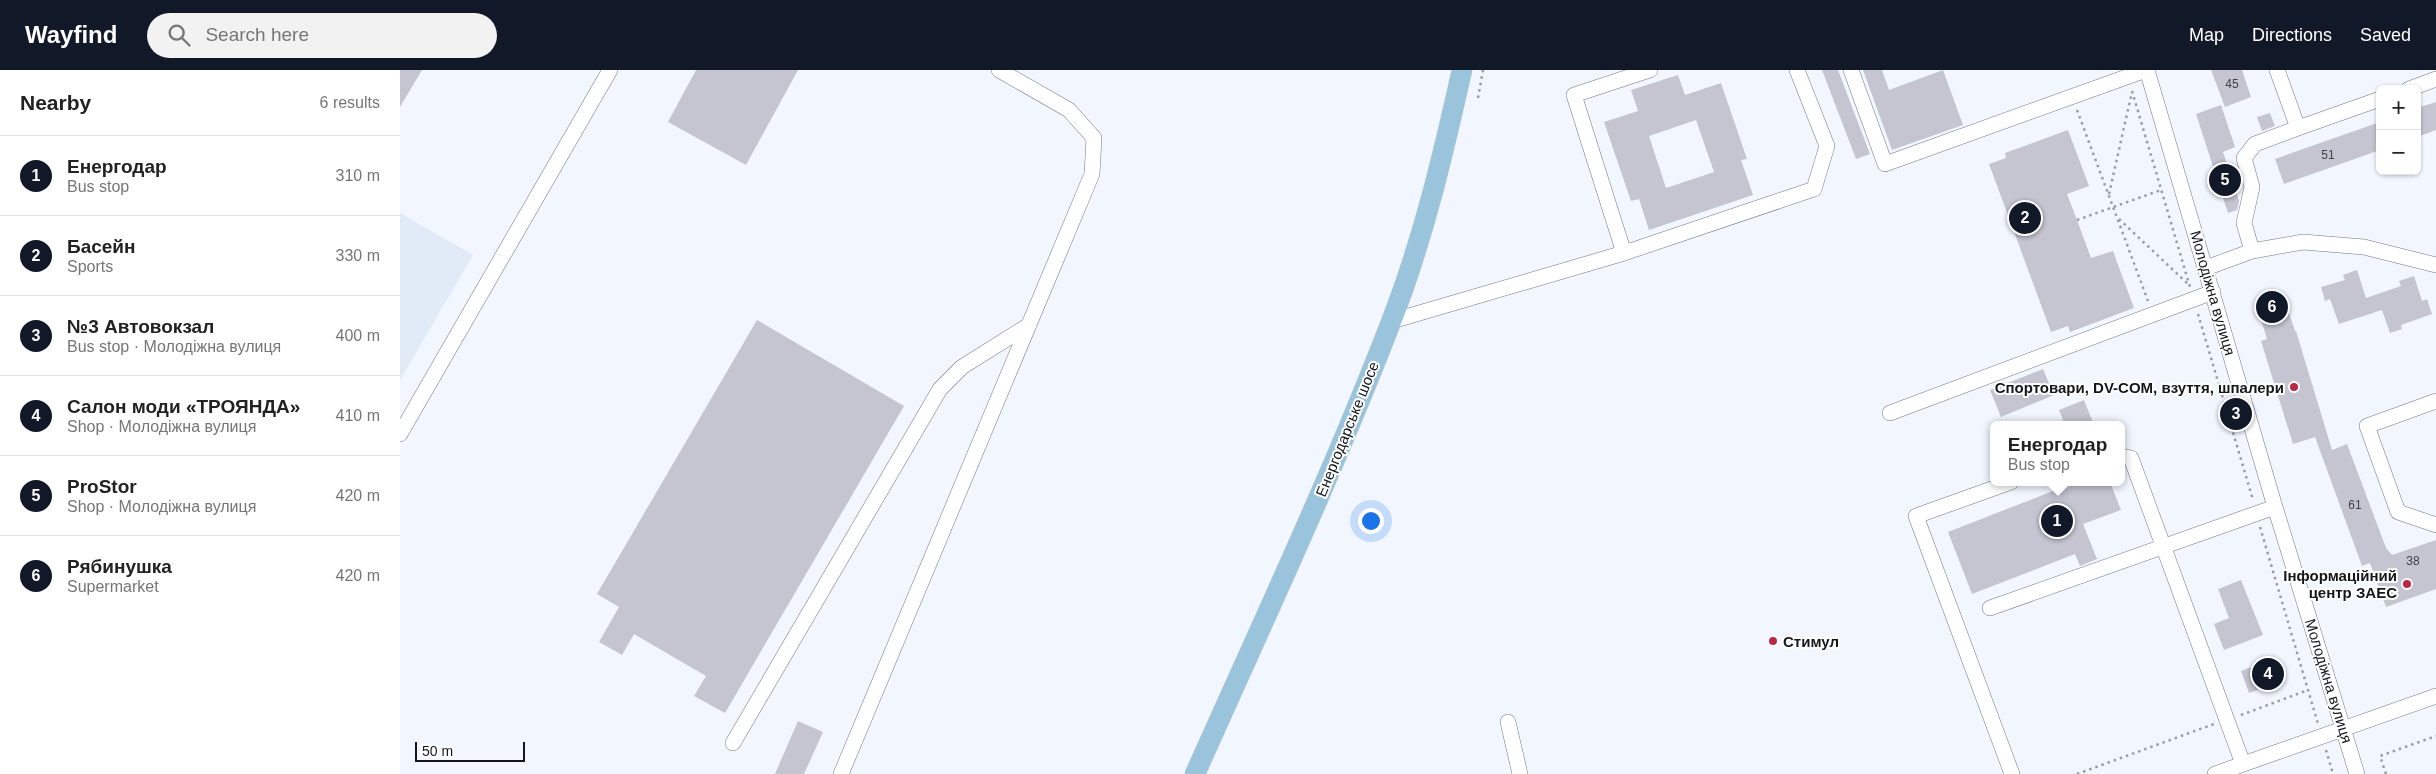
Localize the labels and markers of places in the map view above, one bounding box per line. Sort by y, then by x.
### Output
pin: 5 [2209,161,2241,199]
pin: 2 [2009,199,2041,237]
pin: 6 [2256,288,2288,326]
place label: Спортовари, DV-COM, взуття, шпалери [1995,379,2284,396]
marker: Спортовари, DV-COM, взуття, шпалери [2288,381,2300,393]
pin: 3 [2220,395,2252,433]
pin: 1 [2041,502,2073,540]
place label: Інформаційний центр ЗАЕС [2283,567,2397,601]
marker: Інформаційний центр ЗАЕС [2401,578,2413,590]
place label: Стимул [1783,633,1839,650]
marker: Стимул [1767,635,1779,647]
pin: 4 [2252,655,2284,693]

